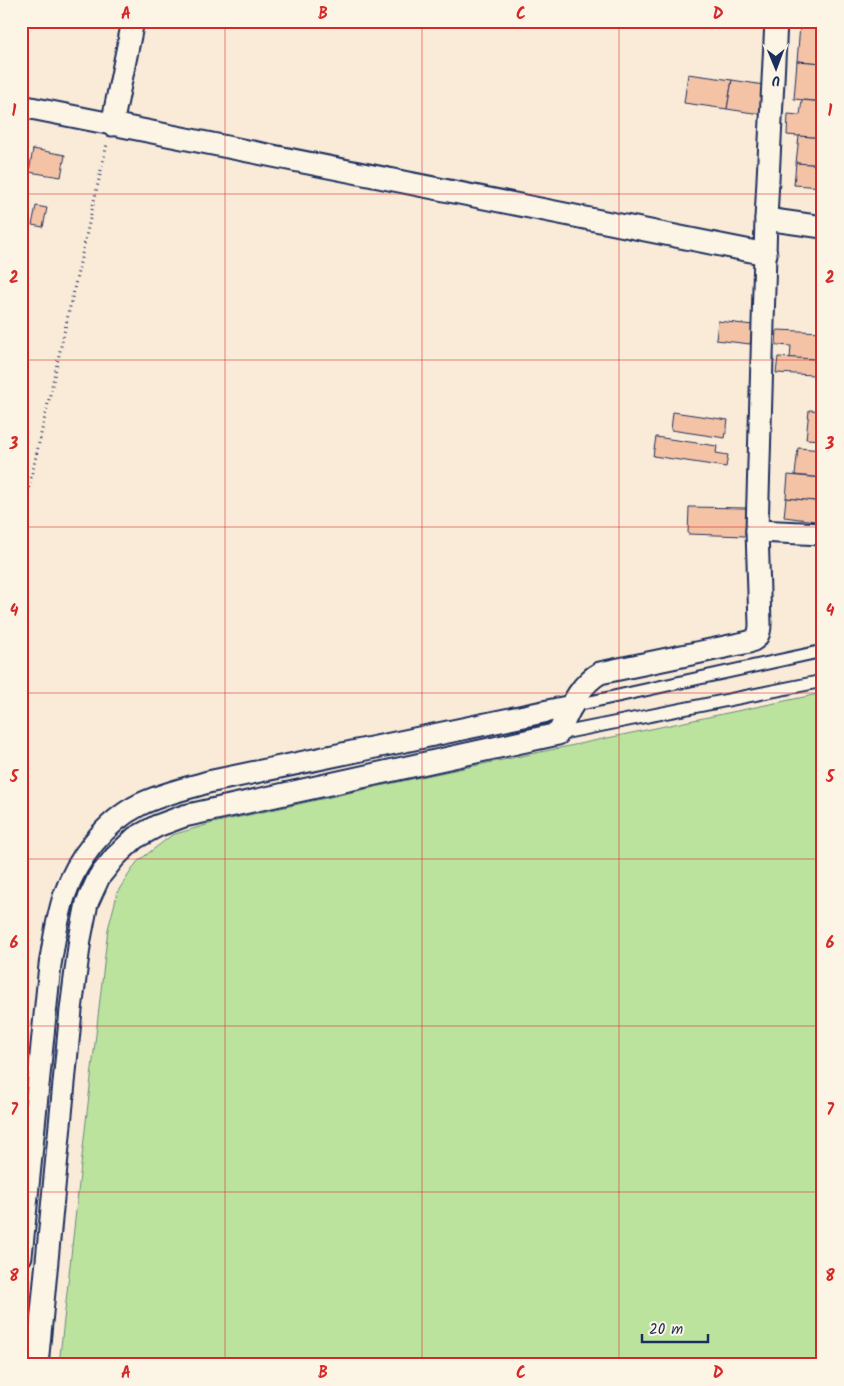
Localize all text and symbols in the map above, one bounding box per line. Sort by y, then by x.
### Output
text: A [121,2,131,27]
text: B [318,2,328,27]
text: C [516,2,526,27]
text: D [713,2,724,27]
north arrow [752,42,802,92]
text: U [771,69,781,91]
text: 1 [12,99,17,124]
text: 1 [828,99,833,124]
text: 2 [9,266,19,291]
text: 2 [825,266,835,291]
text: 3 [9,432,19,457]
text: 3 [825,432,835,457]
text: 4 [10,599,19,624]
text: 4 [826,599,835,624]
text: 5 [9,765,20,790]
text: 5 [825,765,836,790]
text: 6 [10,931,19,956]
text: 6 [826,931,835,956]
text: 7 [10,1098,18,1123]
text: 7 [826,1098,834,1123]
text: 8 [9,1264,19,1289]
text: 8 [825,1264,835,1289]
scale bar [642,1311,708,1343]
text: 20 m [649,1318,683,1342]
text: A [121,1361,131,1386]
text: B [318,1361,328,1386]
text: C [516,1361,526,1386]
text: D [713,1361,724,1386]

